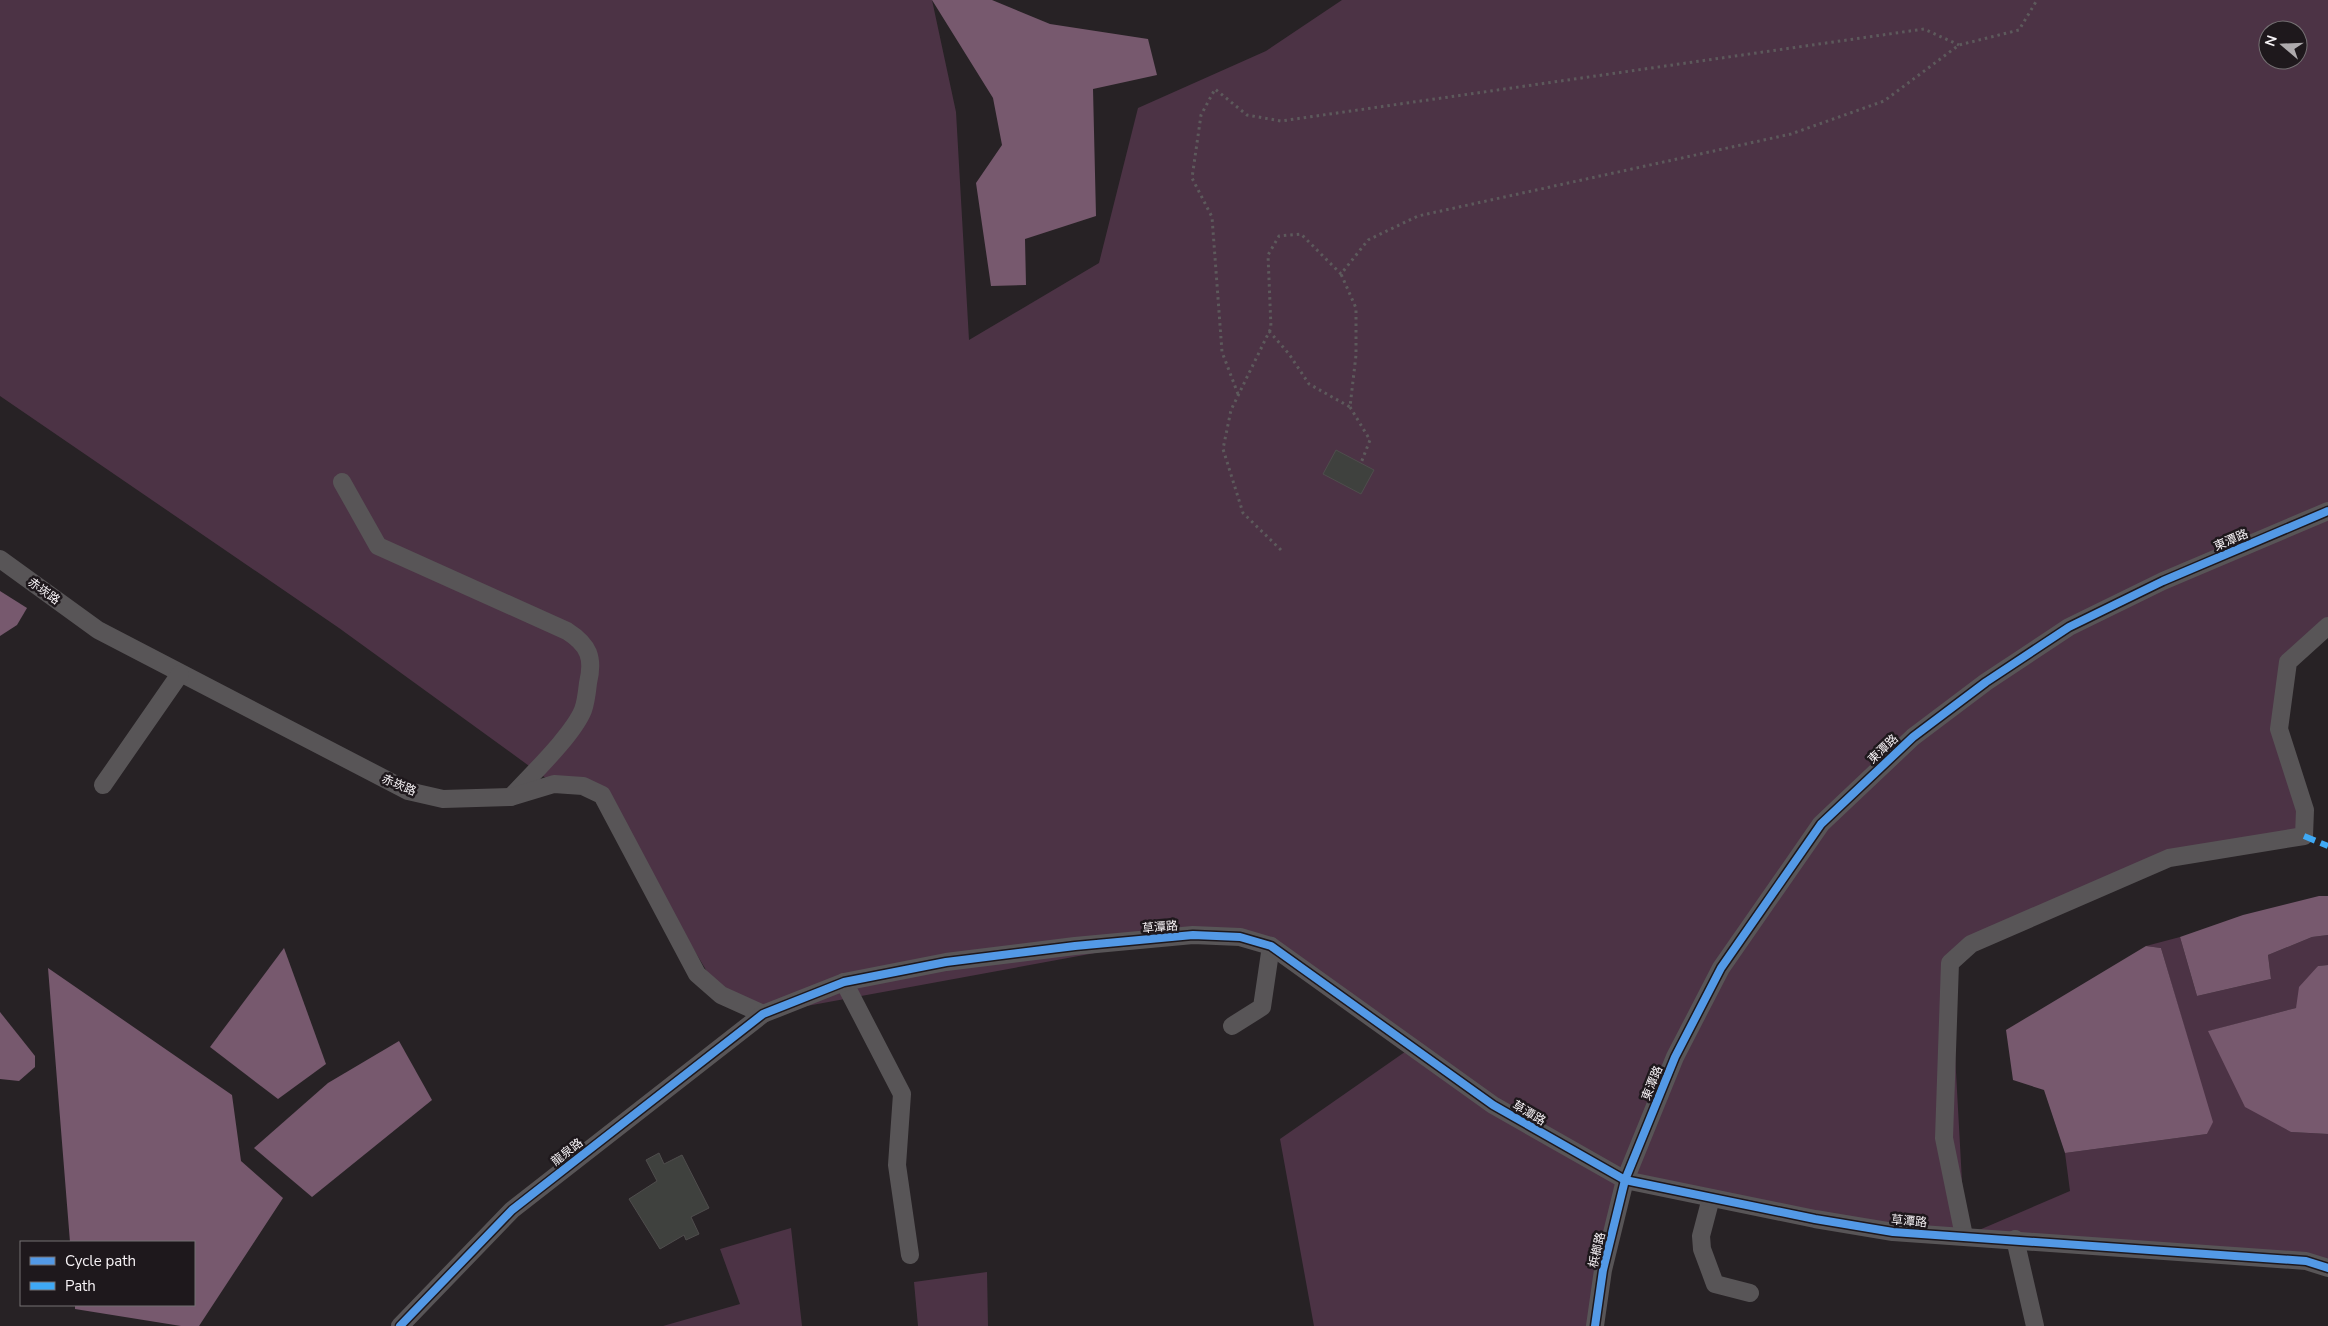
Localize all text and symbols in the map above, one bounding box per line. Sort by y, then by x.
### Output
north arrow [2258,20,2308,70]
text: N [2260,33,2282,49]
street label: 東潭路 [2211,526,2251,554]
street label: 赤崁路 [25,574,63,608]
street label: 東潭路 [1864,731,1902,767]
street label: 赤崁路 [379,771,419,799]
street label: 草潭路 [1141,917,1179,937]
street label: 東潭路 [1638,1063,1666,1103]
street label: 草潭路 [1509,1097,1549,1129]
street label: 龍泉路 [548,1135,586,1169]
street label: 草潭路 [1890,1211,1928,1231]
street label: 梹榔路 [1585,1231,1609,1269]
legend [20,1241,195,1306]
text: Cycle path [65,1251,136,1271]
text: Path [65,1276,96,1296]

